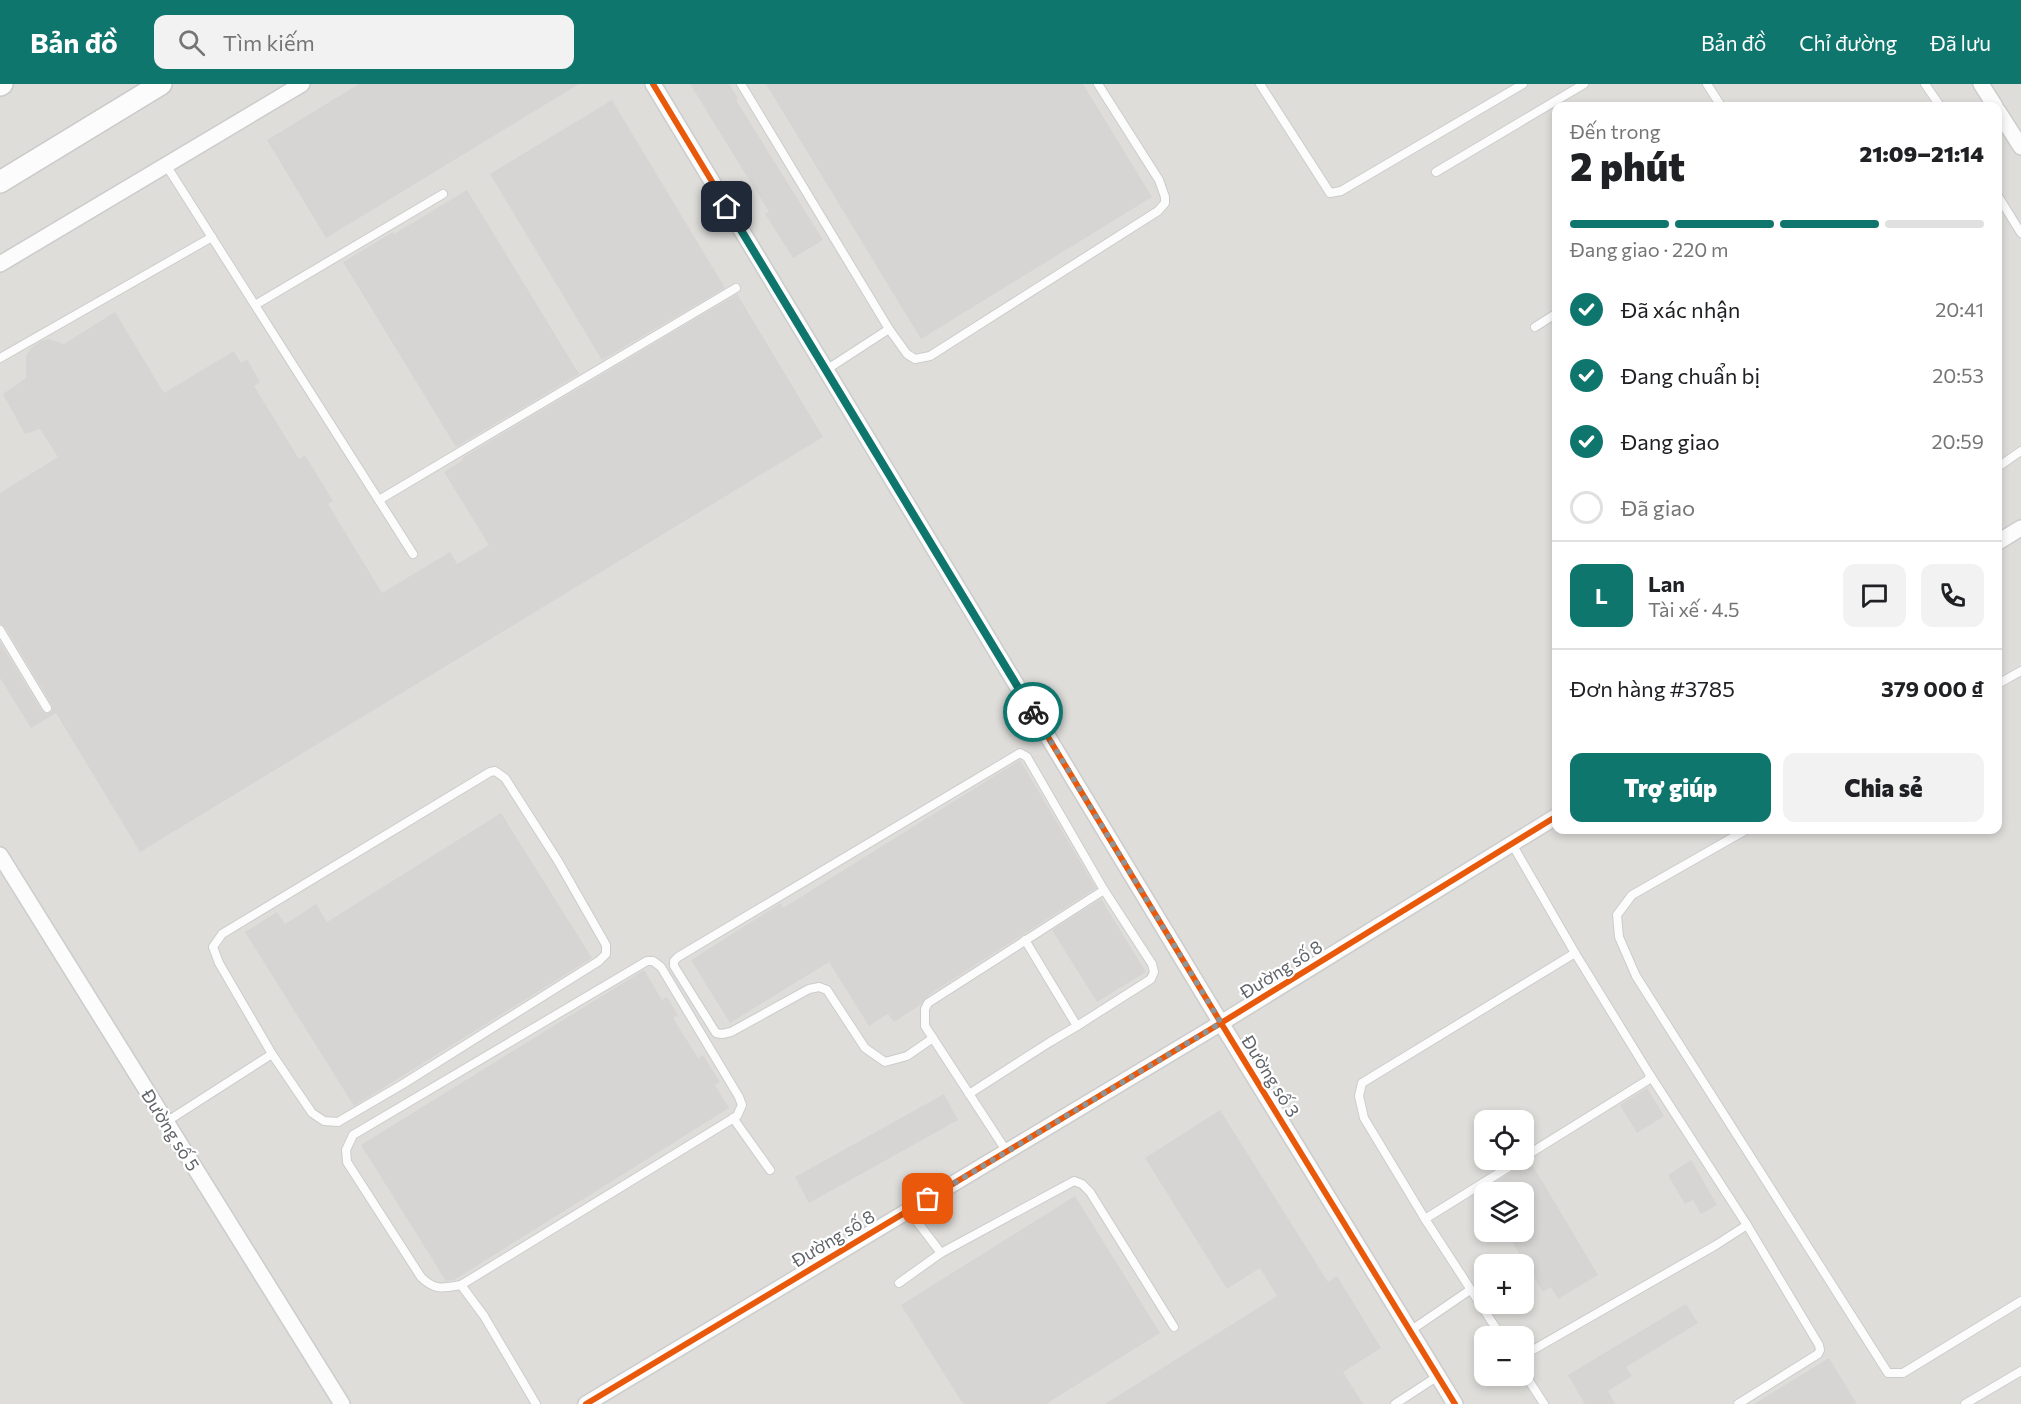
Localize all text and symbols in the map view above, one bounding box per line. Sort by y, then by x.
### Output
search box [154,15,574,69]
text: Bản đồ [30,25,118,59]
icon: search [175,26,208,59]
text: Tìm kiếm [223,29,315,56]
text: Bản đồ [1701,30,1766,55]
text: Chỉ đường [1799,30,1897,55]
text: Đã lưu [1930,30,1991,55]
text: Đến trong [1570,119,1661,143]
text: 21:09–21:14 [1860,140,1984,167]
text: 2 phút [1570,141,1685,189]
pin [701,181,752,232]
icon: home [710,190,743,223]
text: Đang giao · 220 m [1570,237,1729,261]
icon: check [1570,293,1603,326]
text: Đã xác nhận [1621,296,1740,323]
text: 20:41 [1935,297,1984,321]
icon: check [1570,359,1603,392]
text: Đang chuẩn bị [1621,362,1760,389]
text: 20:53 [1932,363,1984,387]
icon: check [1570,425,1603,458]
text: Đang giao [1621,428,1720,455]
text: 20:59 [1932,429,1984,453]
text: Đã giao [1621,494,1695,521]
button: chat [1843,564,1906,627]
button: phone [1921,564,1984,627]
text: Lan [1648,570,1685,597]
text: L [1595,582,1608,609]
text: Tài xế · 4.5 [1648,597,1740,621]
text: Đơn hàng #3785 [1570,675,1735,702]
text: 379 000 ₫ [1881,675,1984,702]
courier [1003,682,1063,742]
icon: bike [1017,696,1050,729]
button: Trợ giúp [1570,753,1771,822]
button: Chia sẻ [1783,753,1984,822]
street label: Đường số 8 [1235,935,1326,1003]
street label: Đường số 3 [1237,1030,1305,1121]
street label: Đường số 5 [137,1084,205,1175]
map controls [1474,1110,1534,1386]
button: locate [1474,1110,1534,1170]
pin [902,1173,953,1224]
icon: bag [911,1182,944,1215]
button: layers [1474,1182,1534,1242]
street label: Đường số 8 [787,1205,879,1272]
button: + [1474,1254,1534,1314]
button: − [1474,1326,1534,1386]

